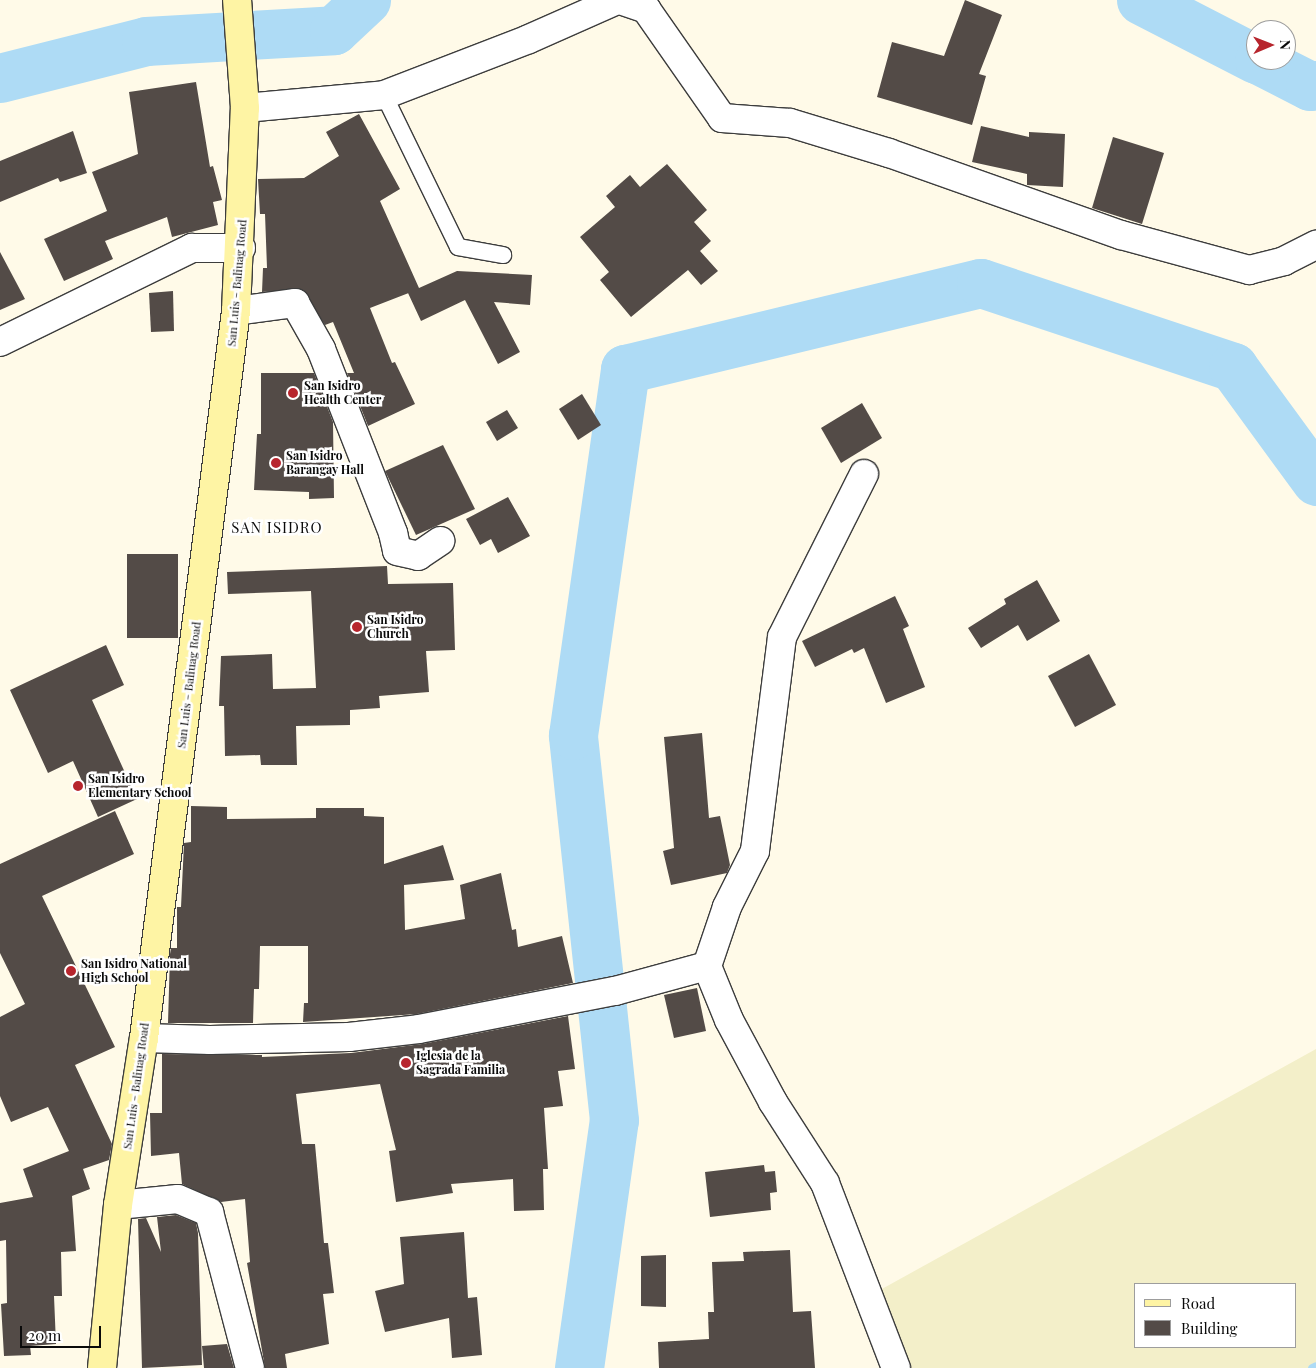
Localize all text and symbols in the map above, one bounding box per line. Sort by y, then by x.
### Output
north arrow [1246,20,1296,70]
text: N [1276,40,1295,50]
street label: San Luis - Baliuag Road [224,219,250,347]
place label: San Isidro Health Center [304,379,381,407]
marker: San Isidro Health Center [286,386,300,400]
place label: San Isidro Barangay Hall [286,449,364,477]
marker: San Isidro Barangay Hall [270,457,282,469]
district label: SAN ISIDRO [230,519,324,537]
place label: San Isidro Church [367,613,424,641]
street label: San Luis - Baliuag Road [174,621,204,749]
marker: San Isidro Church [351,621,363,633]
place label: San Isidro Elementary School [88,772,192,800]
marker: San Isidro Elementary School [72,780,84,792]
place label: San Isidro National High School [81,957,187,985]
marker: San Isidro National High School [65,965,77,977]
street label: San Luis - Baliuag Road [120,1022,152,1150]
place label: Iglesia de la Sagrada Familia [416,1049,505,1077]
marker: Iglesia de la Sagrada Familia [400,1057,412,1069]
legend [1134,1283,1296,1348]
text: Road [1181,1293,1215,1313]
scale bar [22,1316,104,1348]
text: Building [1181,1318,1237,1338]
text: 20 m [28,1325,61,1345]

